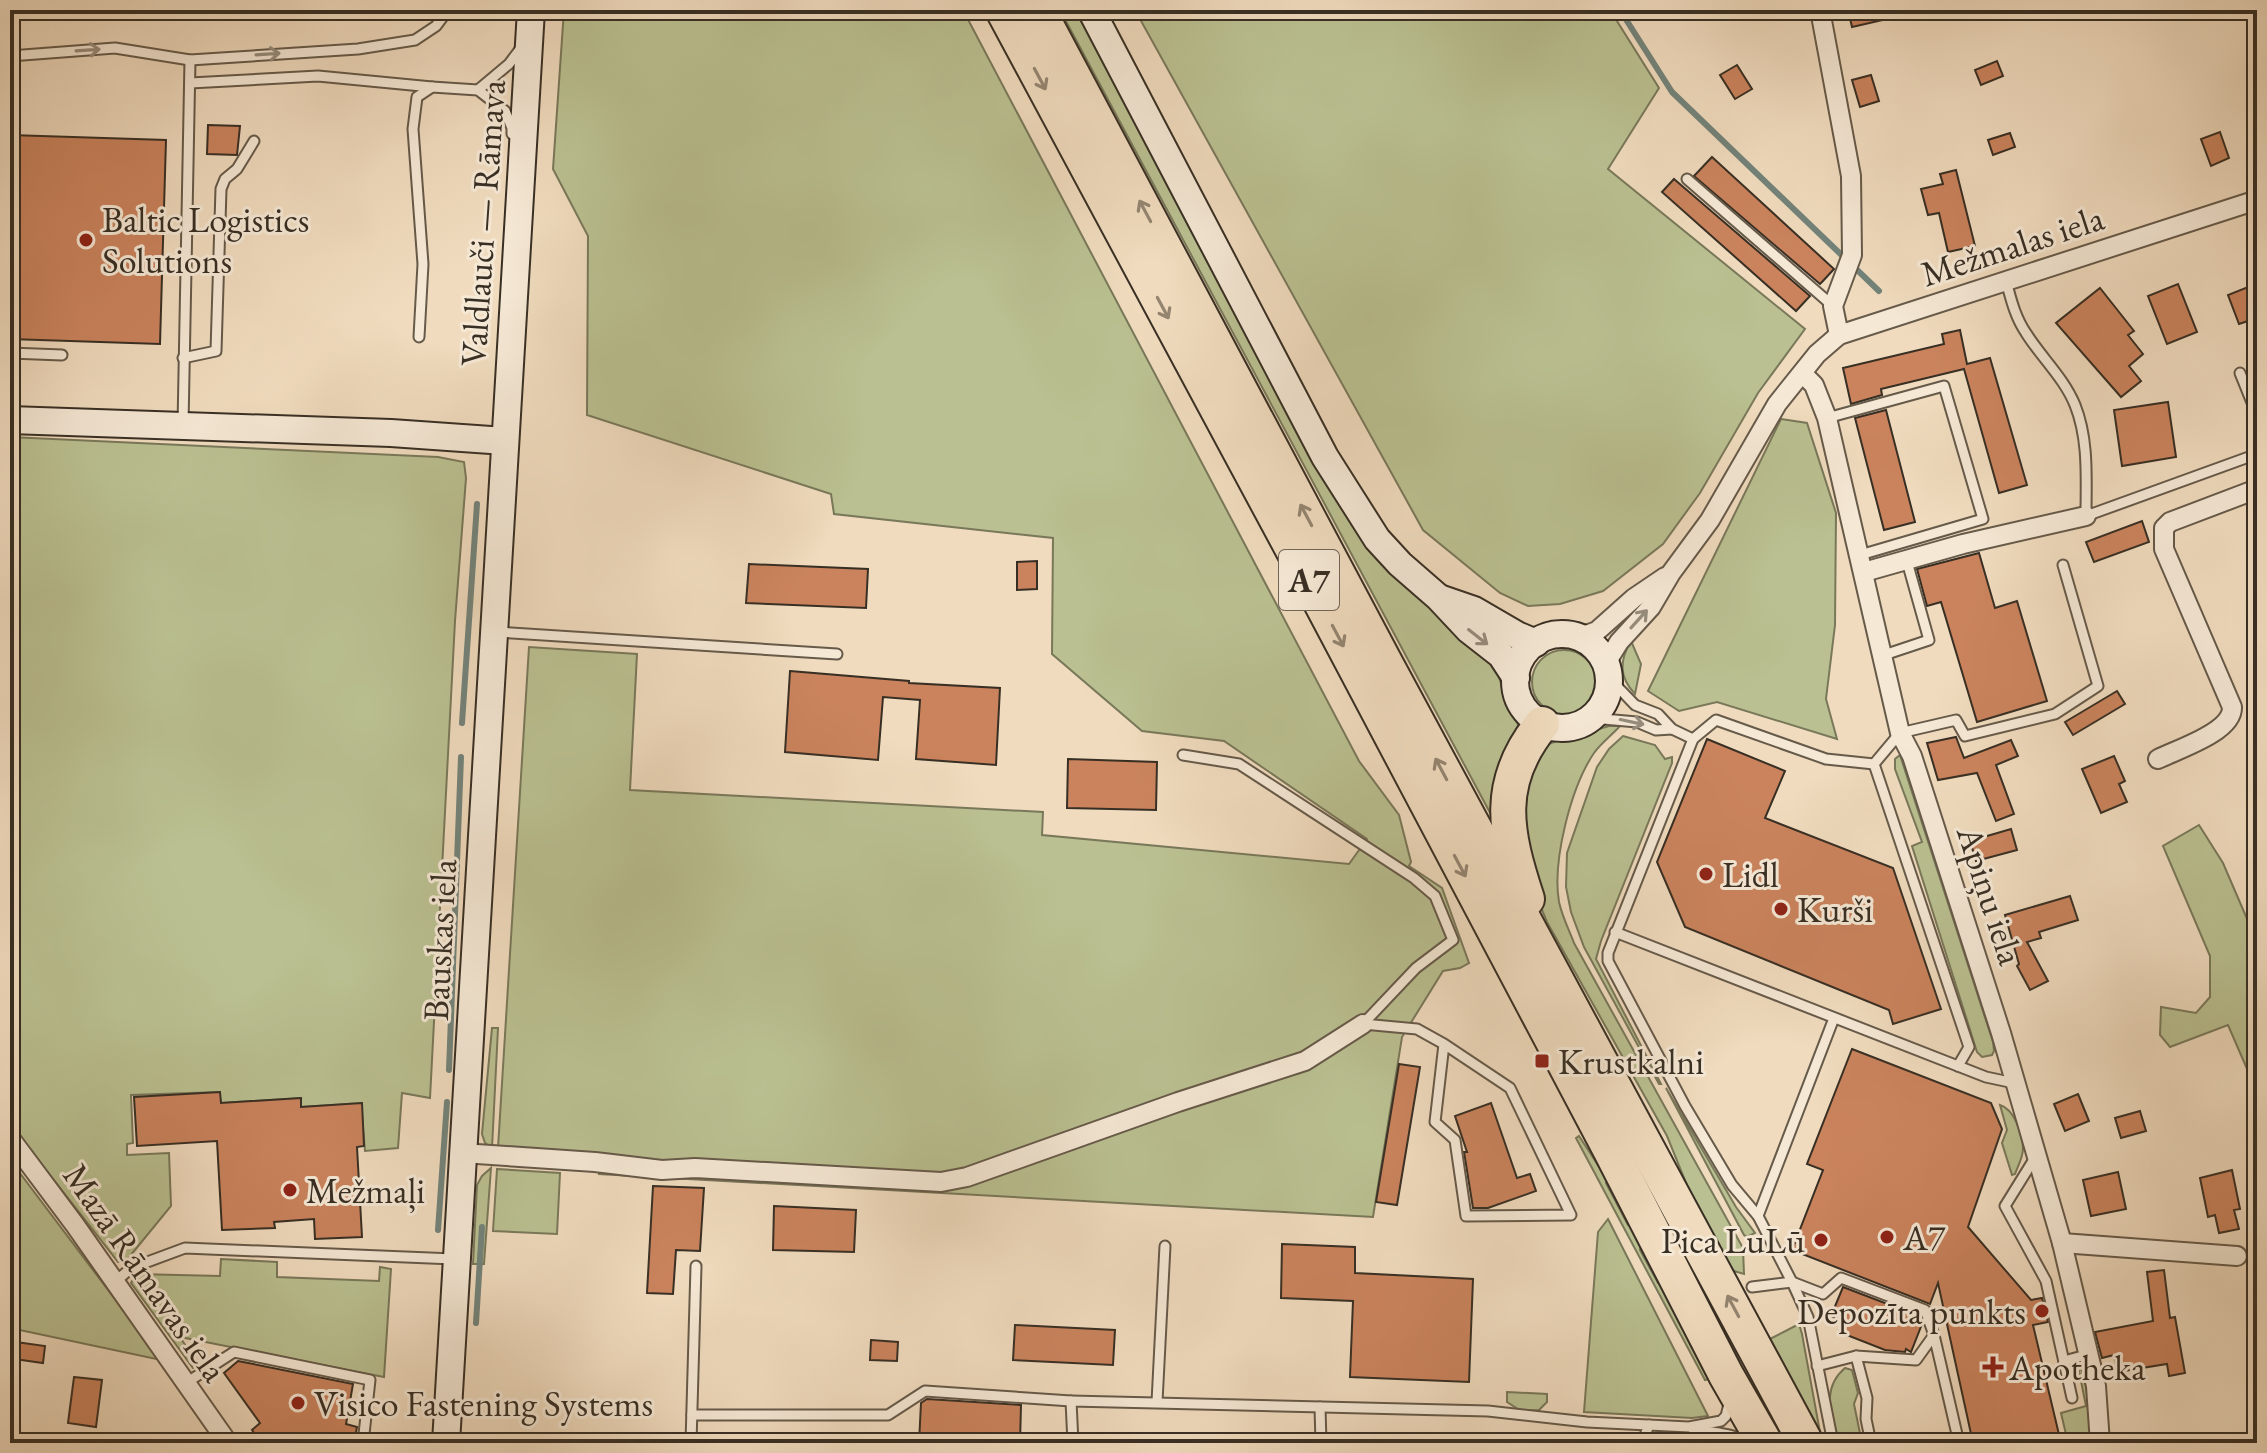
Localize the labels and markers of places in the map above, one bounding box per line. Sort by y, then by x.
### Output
place label: Baltic Logistics Solutions [102,196,309,284]
marker: Baltic Logistics Solutions [77,231,95,249]
place label: Lidl [1722,851,1779,898]
marker: Lidl [1697,865,1715,883]
place label: Kurši [1797,886,1873,933]
marker: Kurši [1772,900,1790,918]
place label: Krustkalni [1558,1038,1704,1085]
marker: Krustkalni [1533,1052,1551,1070]
place label: Mežmaļi [306,1167,425,1214]
marker: Mežmaļi [281,1181,299,1199]
place label: A7 [1902,1214,1946,1261]
place label: Pica LuLū [1661,1217,1805,1264]
marker: A7 [1878,1228,1896,1246]
marker: Pica LuLū [1812,1231,1830,1249]
place label: Depozīta punkts [1797,1288,2026,1335]
marker: Depozīta punkts [2033,1302,2051,1320]
place label: Apotheka [2008,1344,2146,1391]
marker: Apotheka [1984,1358,2002,1376]
place label: Visico Fastening Systems [314,1380,653,1427]
marker: Visico Fastening Systems [289,1394,307,1412]

